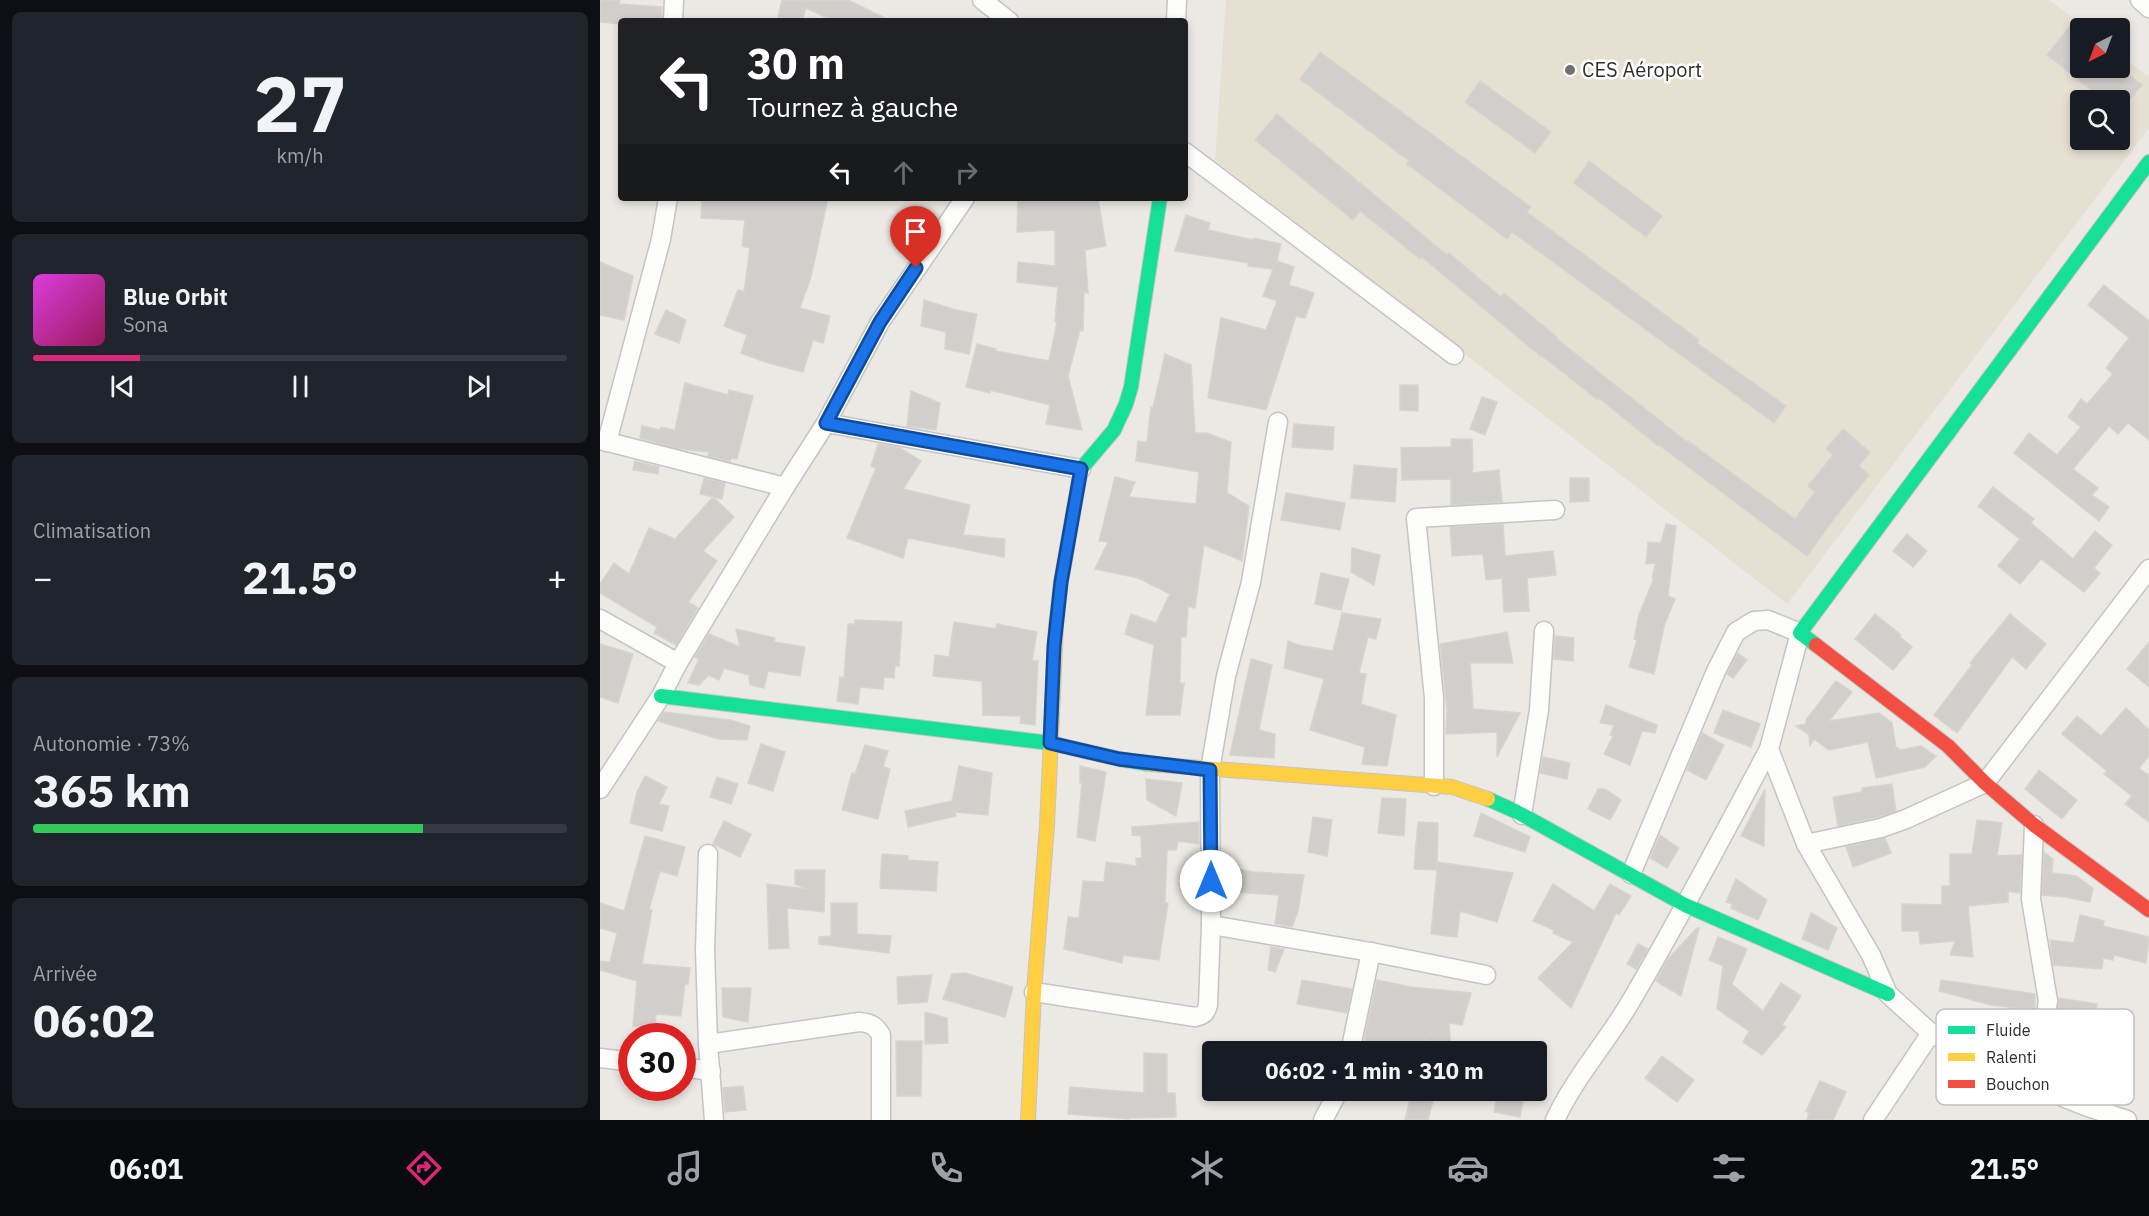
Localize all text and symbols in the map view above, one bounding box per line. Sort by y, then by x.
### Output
north arrow [2070,18,2130,78]
map controls [2070,18,2130,150]
text: 30 m [747,36,845,91]
icon: left [648,42,726,120]
text: 27 [253,52,347,153]
place label: CES Aéroport [1582,56,1702,83]
marker: CES Aéroport [1563,63,1577,77]
text: Tournez à gauche [747,89,958,124]
button: search [2070,90,2130,150]
text: km/h [276,142,324,169]
icon: left [824,156,857,189]
icon: ahead [887,156,920,189]
icon: right [950,156,983,189]
pin [890,206,941,268]
icon: arrive [899,215,932,248]
text: Blue Orbit [123,282,228,311]
text: Sona [123,311,168,338]
icon: previous [106,370,139,403]
icon: pause [284,370,317,403]
icon: next [462,370,495,403]
text: Climatisation [33,517,151,544]
text: 21.5° [242,548,358,606]
text: − [33,556,53,599]
text: + [547,556,567,599]
text: Autonomie · 73% [33,730,190,757]
text: 365 km [33,761,191,819]
position arrow [1179,849,1243,913]
text: Arrivée [33,960,97,987]
text: 06:02 [33,991,156,1049]
legend [1936,1009,2134,1105]
text: Fluide [1986,1020,2031,1040]
speed limit sign: 30 [618,1023,696,1101]
text: Ralenti [1986,1047,2036,1067]
text: 06:02 · 1 min · 310 m [1265,1056,1484,1085]
text: Bouchon [1986,1074,2050,1094]
icon: directions [403,1147,445,1189]
icon: music [664,1147,706,1189]
icon: phone [925,1147,967,1189]
icon: climate [1186,1147,1228,1189]
icon: car [1447,1147,1489,1189]
icon: filters [1708,1147,1750,1189]
text: 06:01 [110,1151,183,1186]
text: 21.5° [1970,1151,2039,1186]

